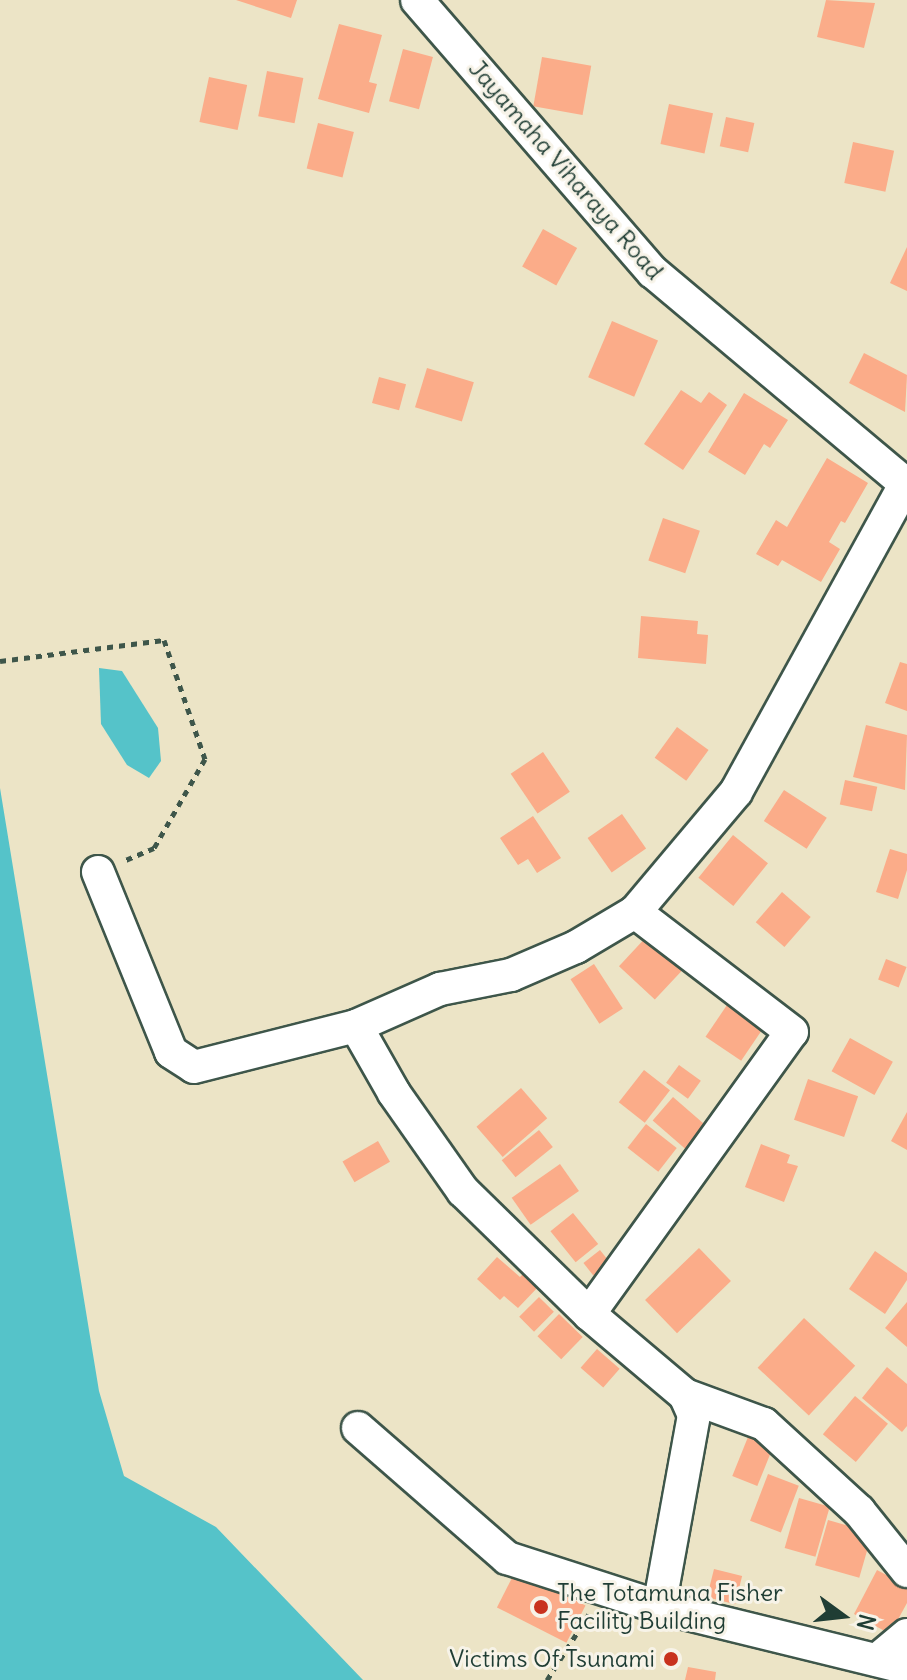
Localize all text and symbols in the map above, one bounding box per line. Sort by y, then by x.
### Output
street label: Jayamaha Viharaya Road [463,54,669,286]
north arrow [803,1576,883,1656]
place label: The Totamuna Fisher Facility Building [557,1579,783,1635]
marker: The Totamuna Fisher Facility Building [532,1598,550,1616]
text: N [851,1611,882,1633]
place label: Victims Of Tsunami [449,1645,655,1673]
marker: Victims Of Tsunami [662,1650,680,1668]

